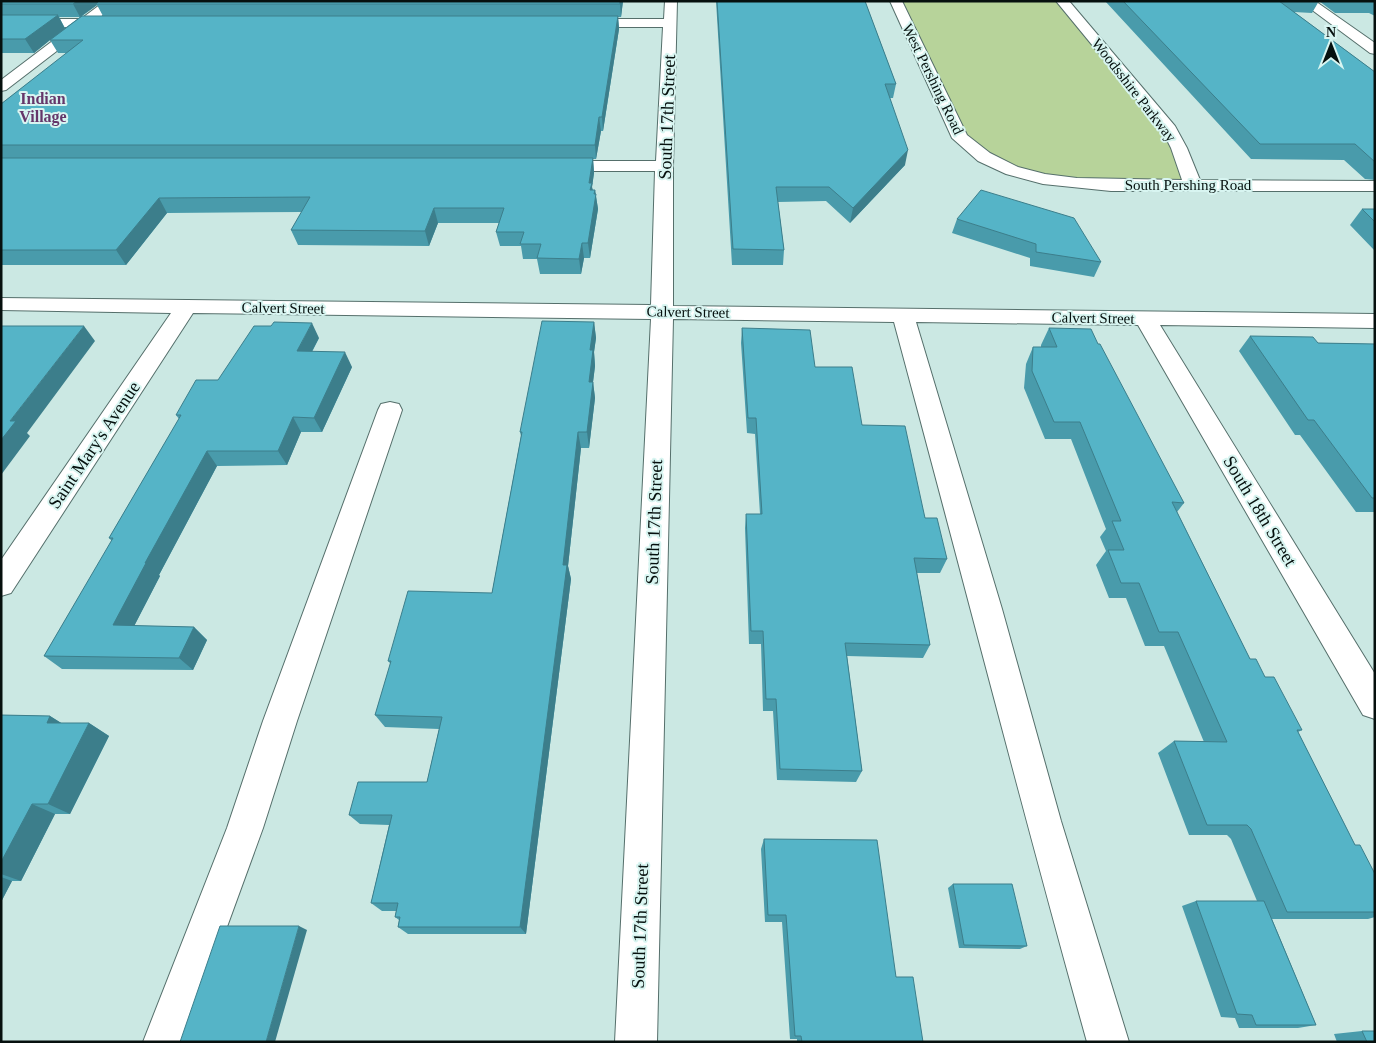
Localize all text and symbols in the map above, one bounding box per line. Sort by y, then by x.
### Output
north arrow [1306,20,1356,70]
street label: West Pershing Road [899,21,967,137]
text: N [1326,25,1336,40]
street label: Woodsshire Parkway [1089,35,1180,145]
street label: South 17th Street [655,54,679,180]
district label: Indian Village [19,90,67,126]
street label: South Pershing Road [1125,177,1252,193]
street label: Calvert Street [241,299,325,317]
street label: Calvert Street [646,303,730,321]
street label: Calvert Street [1051,309,1135,327]
street label: Saint Mary's Avenue [44,378,144,512]
street label: South 18th Street [1219,452,1301,570]
street label: South 17th Street [642,459,666,585]
street label: South 17th Street [628,863,652,989]

